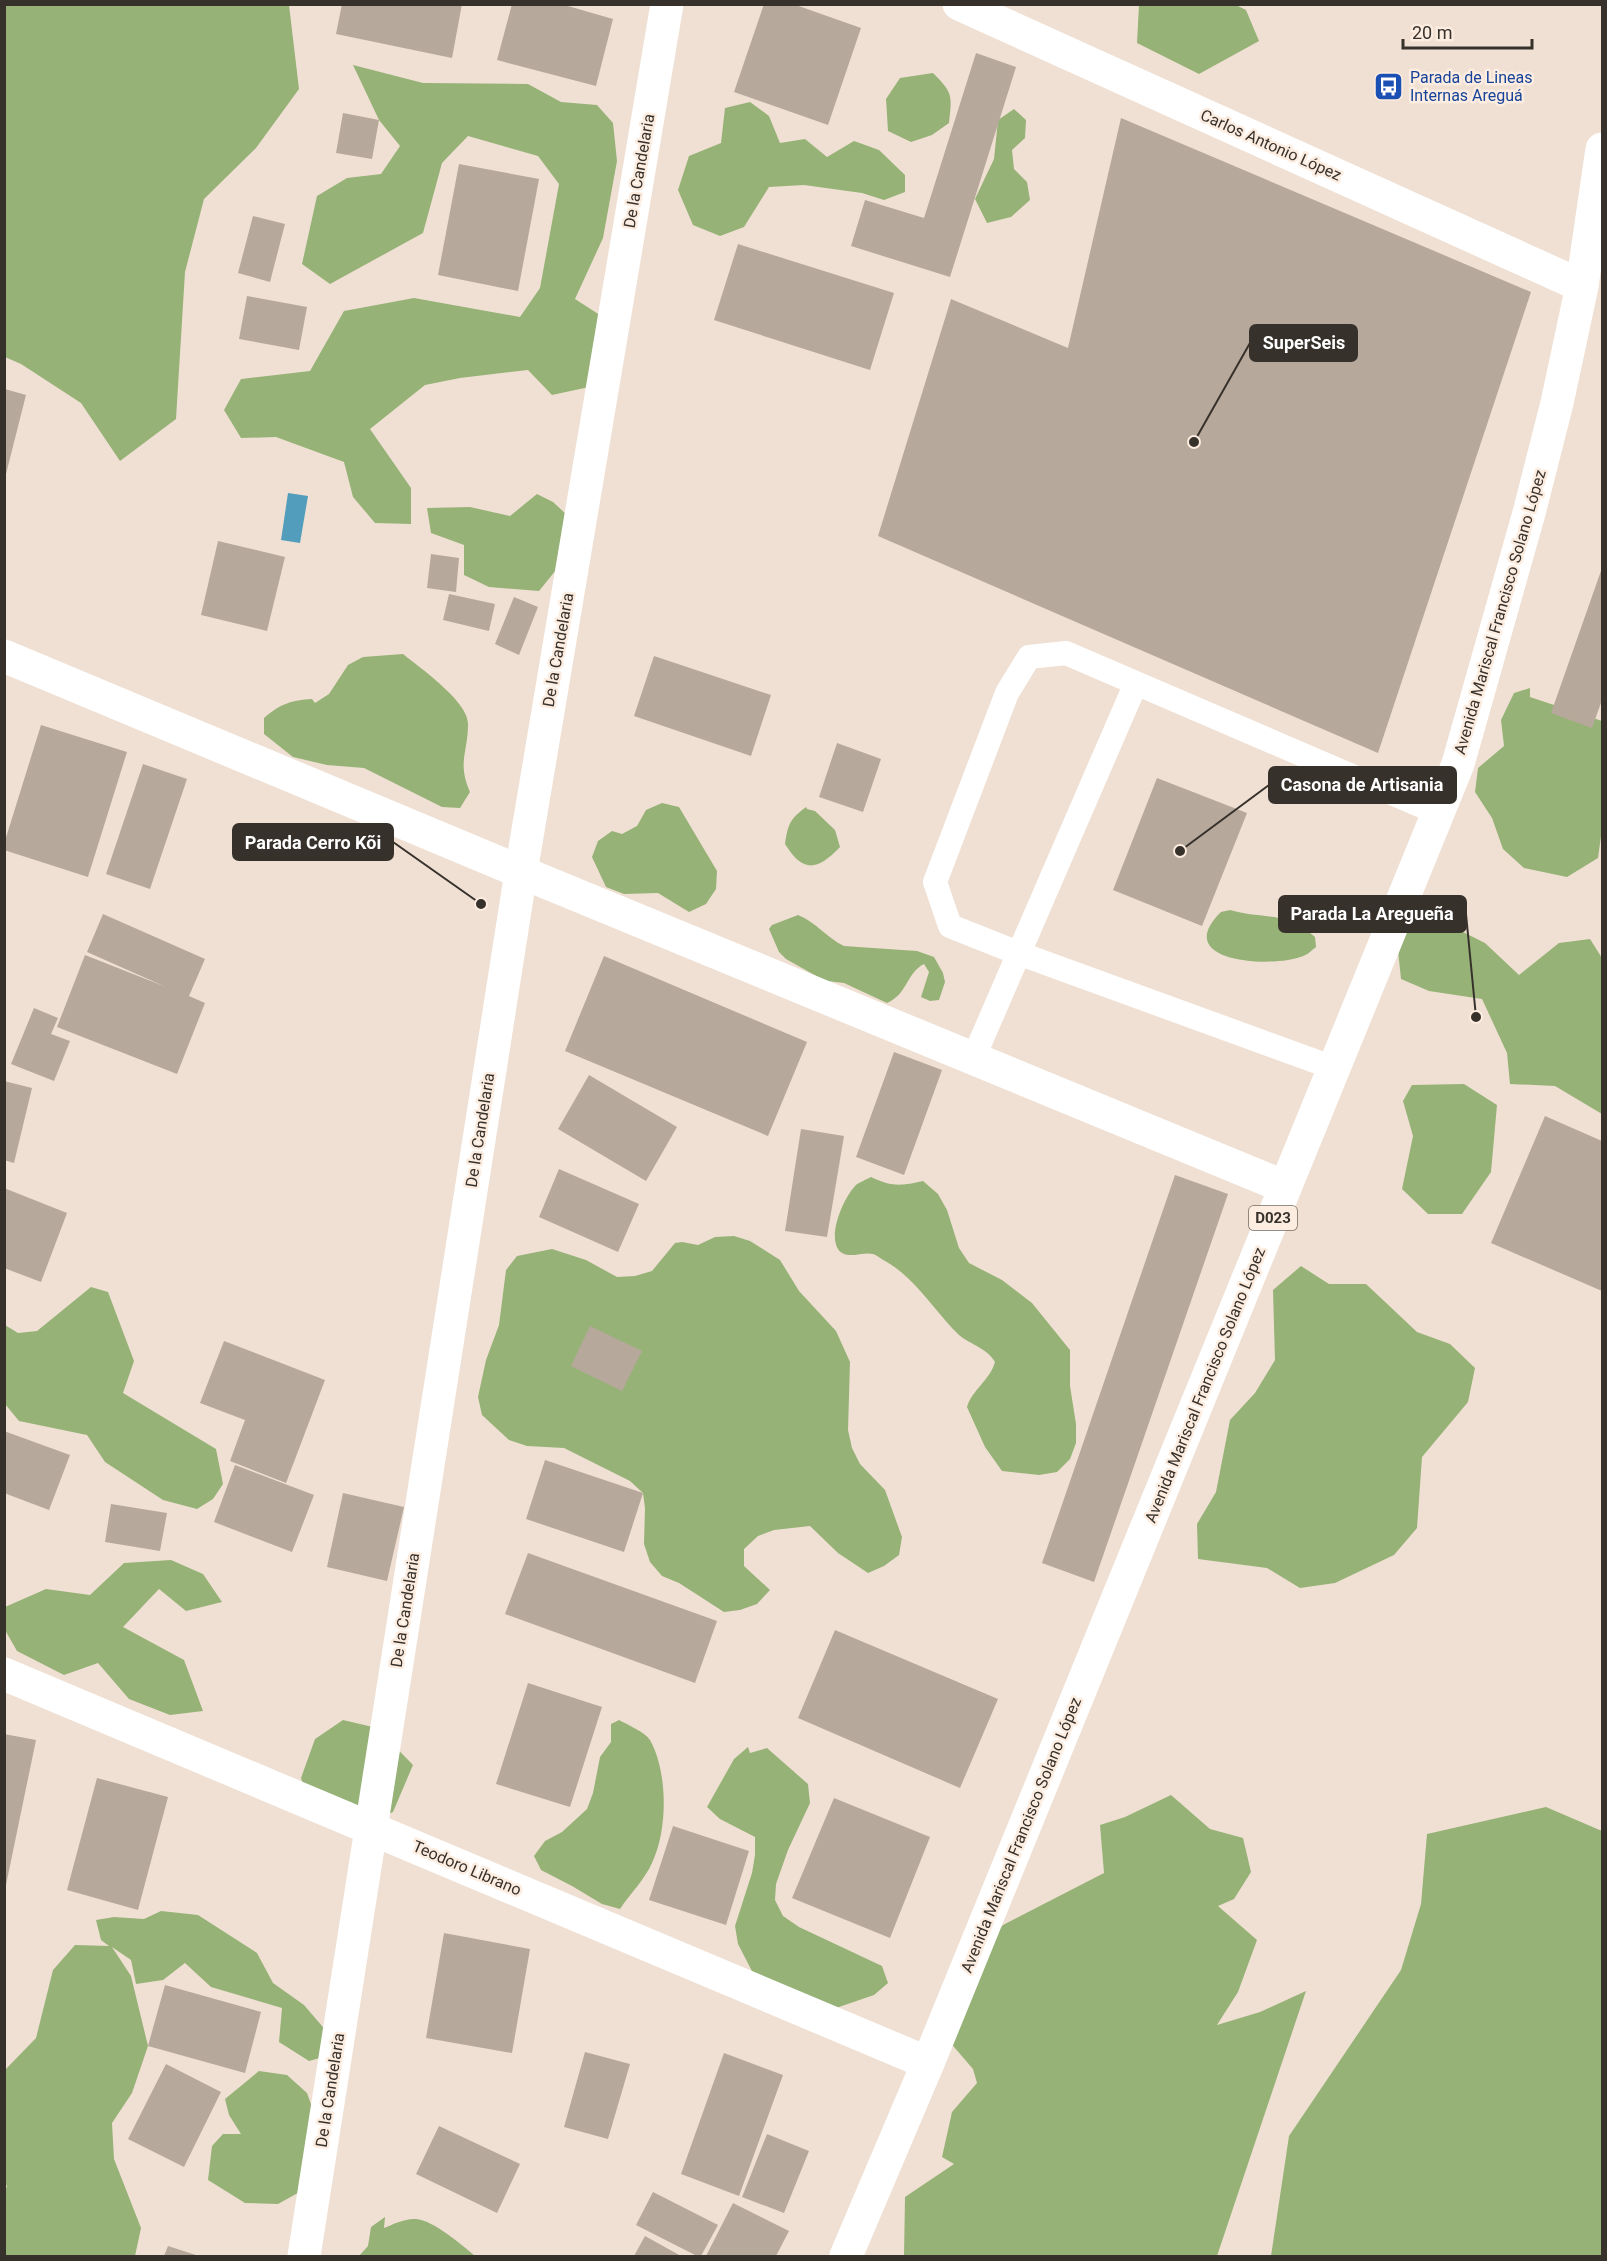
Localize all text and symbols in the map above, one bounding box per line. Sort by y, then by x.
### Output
scale bar [1403,12,1532,50]
text: 20 m [1412,22,1452,43]
place label: Parada de Lineas Internas Areguá [1410,68,1532,105]
bus stop icon: Parada de Lineas Internas Areguá [1373,70,1405,102]
street label: Carlos Antonio López [1198,105,1344,185]
street label: De la Candelaria [620,112,658,230]
callout: SuperSeis [1250,325,1357,361]
text: SuperSeis [1263,332,1345,353]
street label: Avenida Mariscal Francisco Solano López [1450,467,1550,757]
street label: De la Candelaria [539,591,577,709]
callout: Casona de Artisania [1269,767,1456,803]
text: Casona de Artisania [1281,774,1444,795]
callout: Parada Cerro Kõi [233,824,393,860]
text: Parada Cerro Kõi [245,832,381,853]
callout: Parada La Aregueña [1279,896,1466,932]
text: Parada La Aregueña [1290,903,1454,924]
street label: De la Candelaria [462,1071,498,1189]
road number: D023 [1249,1206,1297,1230]
street label: Avenida Mariscal Francisco Solano López [1141,1244,1269,1525]
street label: De la Candelaria [387,1551,423,1669]
street label: Avenida Mariscal Francisco Solano López [957,1694,1085,1975]
street label: Teodoro Librano [410,1837,524,1899]
street label: De la Candelaria [312,2031,348,2149]

